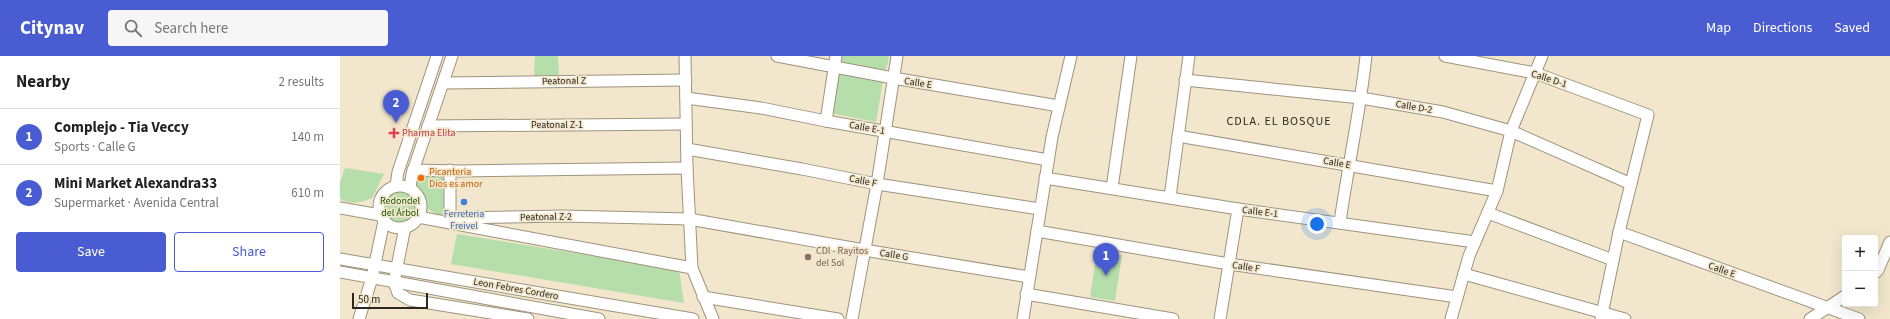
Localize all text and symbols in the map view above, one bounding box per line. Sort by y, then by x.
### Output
search box [108,10,388,46]
text: Citynav [20,15,84,42]
icon: search [122,17,144,39]
text: Search here [154,18,228,39]
text: Map [1706,18,1731,38]
text: Directions [1753,18,1812,38]
text: Saved [1834,18,1870,38]
street label: Calle D-1 [1529,67,1569,91]
text: Nearby [16,70,70,94]
text: 2 results [279,73,324,91]
street label: Peatonal Z [542,74,586,88]
street label: Calle E [903,74,933,92]
pin: 2 [383,90,409,123]
street label: Calle D-2 [1395,97,1433,117]
district label: CDLA. EL BOSQUE [1226,113,1332,130]
text: Complejo - Tia Veccy [54,117,189,138]
street label: Peatonal Z-1 [531,118,583,132]
street label: Calle E-1 [848,118,886,138]
place label: Pharma Elita [402,126,455,140]
text: 1 [26,128,32,146]
text: 140 m [291,128,324,146]
marker: Pharma Elita [389,128,399,138]
text: Sports · Calle G [54,138,136,156]
street label: Calle E [1322,154,1352,172]
place label: Picanteria Dios es amor [429,165,483,191]
street label: Calle F [848,171,878,191]
text: Mini Market Alexandra33 [54,173,217,194]
marker: Picanteria Dios es amor [416,173,426,183]
text: 2 [26,184,32,202]
text: 610 m [291,184,324,202]
text: Supermarket · Avenida Central [54,194,219,212]
park label: Redondel del Árbol [380,194,420,220]
marker: Ferreteria Freivel [459,197,469,207]
street label: Calle E-1 [1241,203,1279,221]
place label: Ferreteria Freivel [444,207,484,233]
street label: Peatonal Z-2 [520,210,572,224]
your location [1307,214,1327,234]
button: Save [16,232,166,272]
button: Share [174,232,324,272]
map controls [1842,235,1878,307]
button: + [1842,235,1878,271]
pin: 1 [1093,243,1119,276]
place label: CDI - Rayitos del Sol [816,244,868,270]
street label: Calle G [879,246,909,264]
marker: CDI - Rayitos del Sol [803,252,813,262]
street label: Calle F [1231,258,1261,276]
street label: Calle E [1706,259,1738,281]
button: − [1842,271,1878,307]
street label: Leon Febres Cordero [472,275,560,303]
scale bar [352,291,428,310]
text: 50 m [358,292,380,307]

